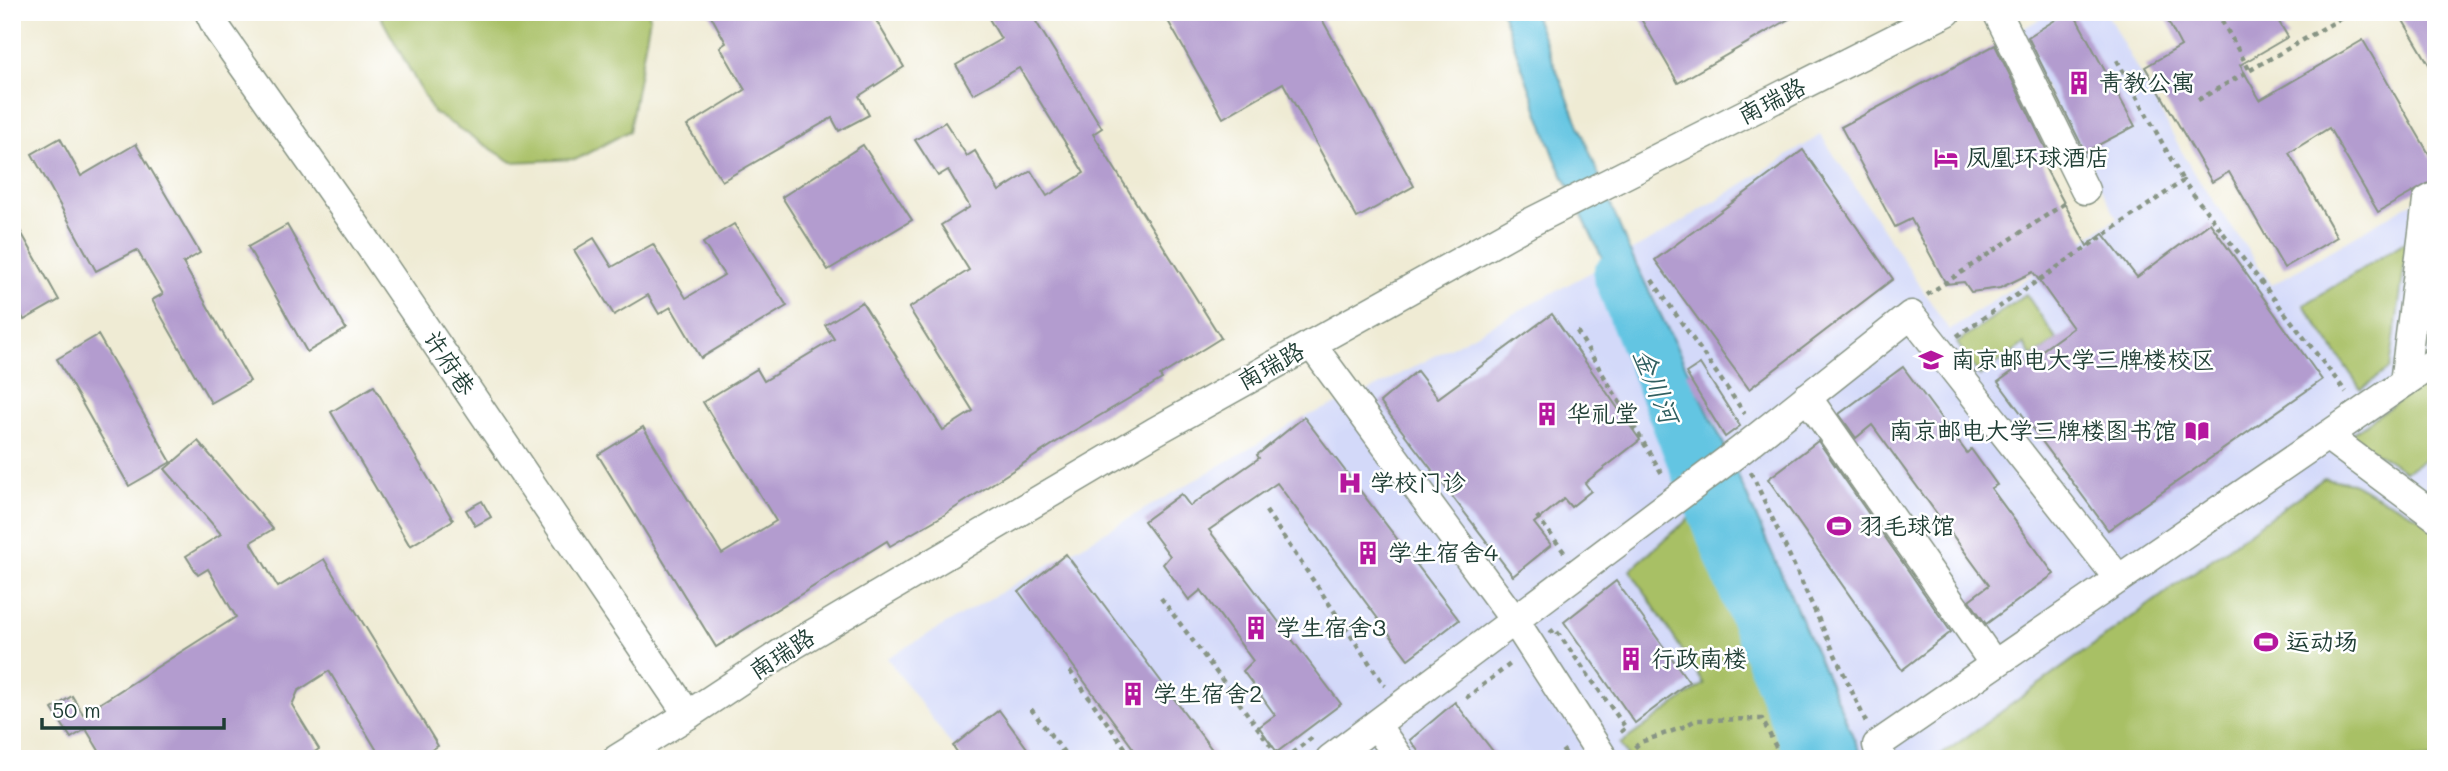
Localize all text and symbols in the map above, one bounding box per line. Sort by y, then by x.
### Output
place label: 青教公寓 [2099,66,2195,97]
building icon: 青教公寓 [2065,69,2093,97]
street label: 南瑞路 [1732,70,1810,130]
place label: 凤凰环球酒店 [1966,141,2110,172]
hotel icon: 凤凰环球酒店 [1932,144,1960,172]
street label: 许府巷 [417,324,483,401]
street label: 南瑞路 [1231,334,1309,396]
water label: 金川河 [1627,343,1689,432]
place label: 南京邮电大学三牌楼校区 [1951,343,2215,374]
school or university icon: 南京邮电大学三牌楼校区 [1917,346,1945,374]
place label: 华礼堂 [1567,397,1639,428]
building icon: 华礼堂 [1533,400,1561,428]
place label: 南京邮电大学三牌楼图书馆 [1889,414,2177,445]
library icon: 南京邮电大学三牌楼图书馆 [2183,417,2211,445]
place label: 学校门诊 [1370,466,1466,497]
hospital icon: 学校门诊 [1336,469,1364,497]
place label: 羽毛球馆 [1859,509,1955,540]
sports icon: 羽毛球馆 [1825,512,1853,540]
place label: 学生宿舍4 [1388,536,1498,567]
building icon: 学生宿舍4 [1354,539,1382,567]
place label: 学生宿舍3 [1276,611,1386,642]
building icon: 学生宿舍3 [1242,614,1270,642]
street label: 南瑞路 [743,620,820,685]
place label: 运动场 [2286,625,2358,656]
sports icon: 运动场 [2252,628,2280,656]
place label: 行政南楼 [1651,642,1747,673]
building icon: 行政南楼 [1617,645,1645,673]
place label: 学生宿舍2 [1153,677,1262,708]
building icon: 学生宿舍2 [1119,680,1147,708]
scale bar [42,687,224,731]
text: 50 m [52,696,101,723]

